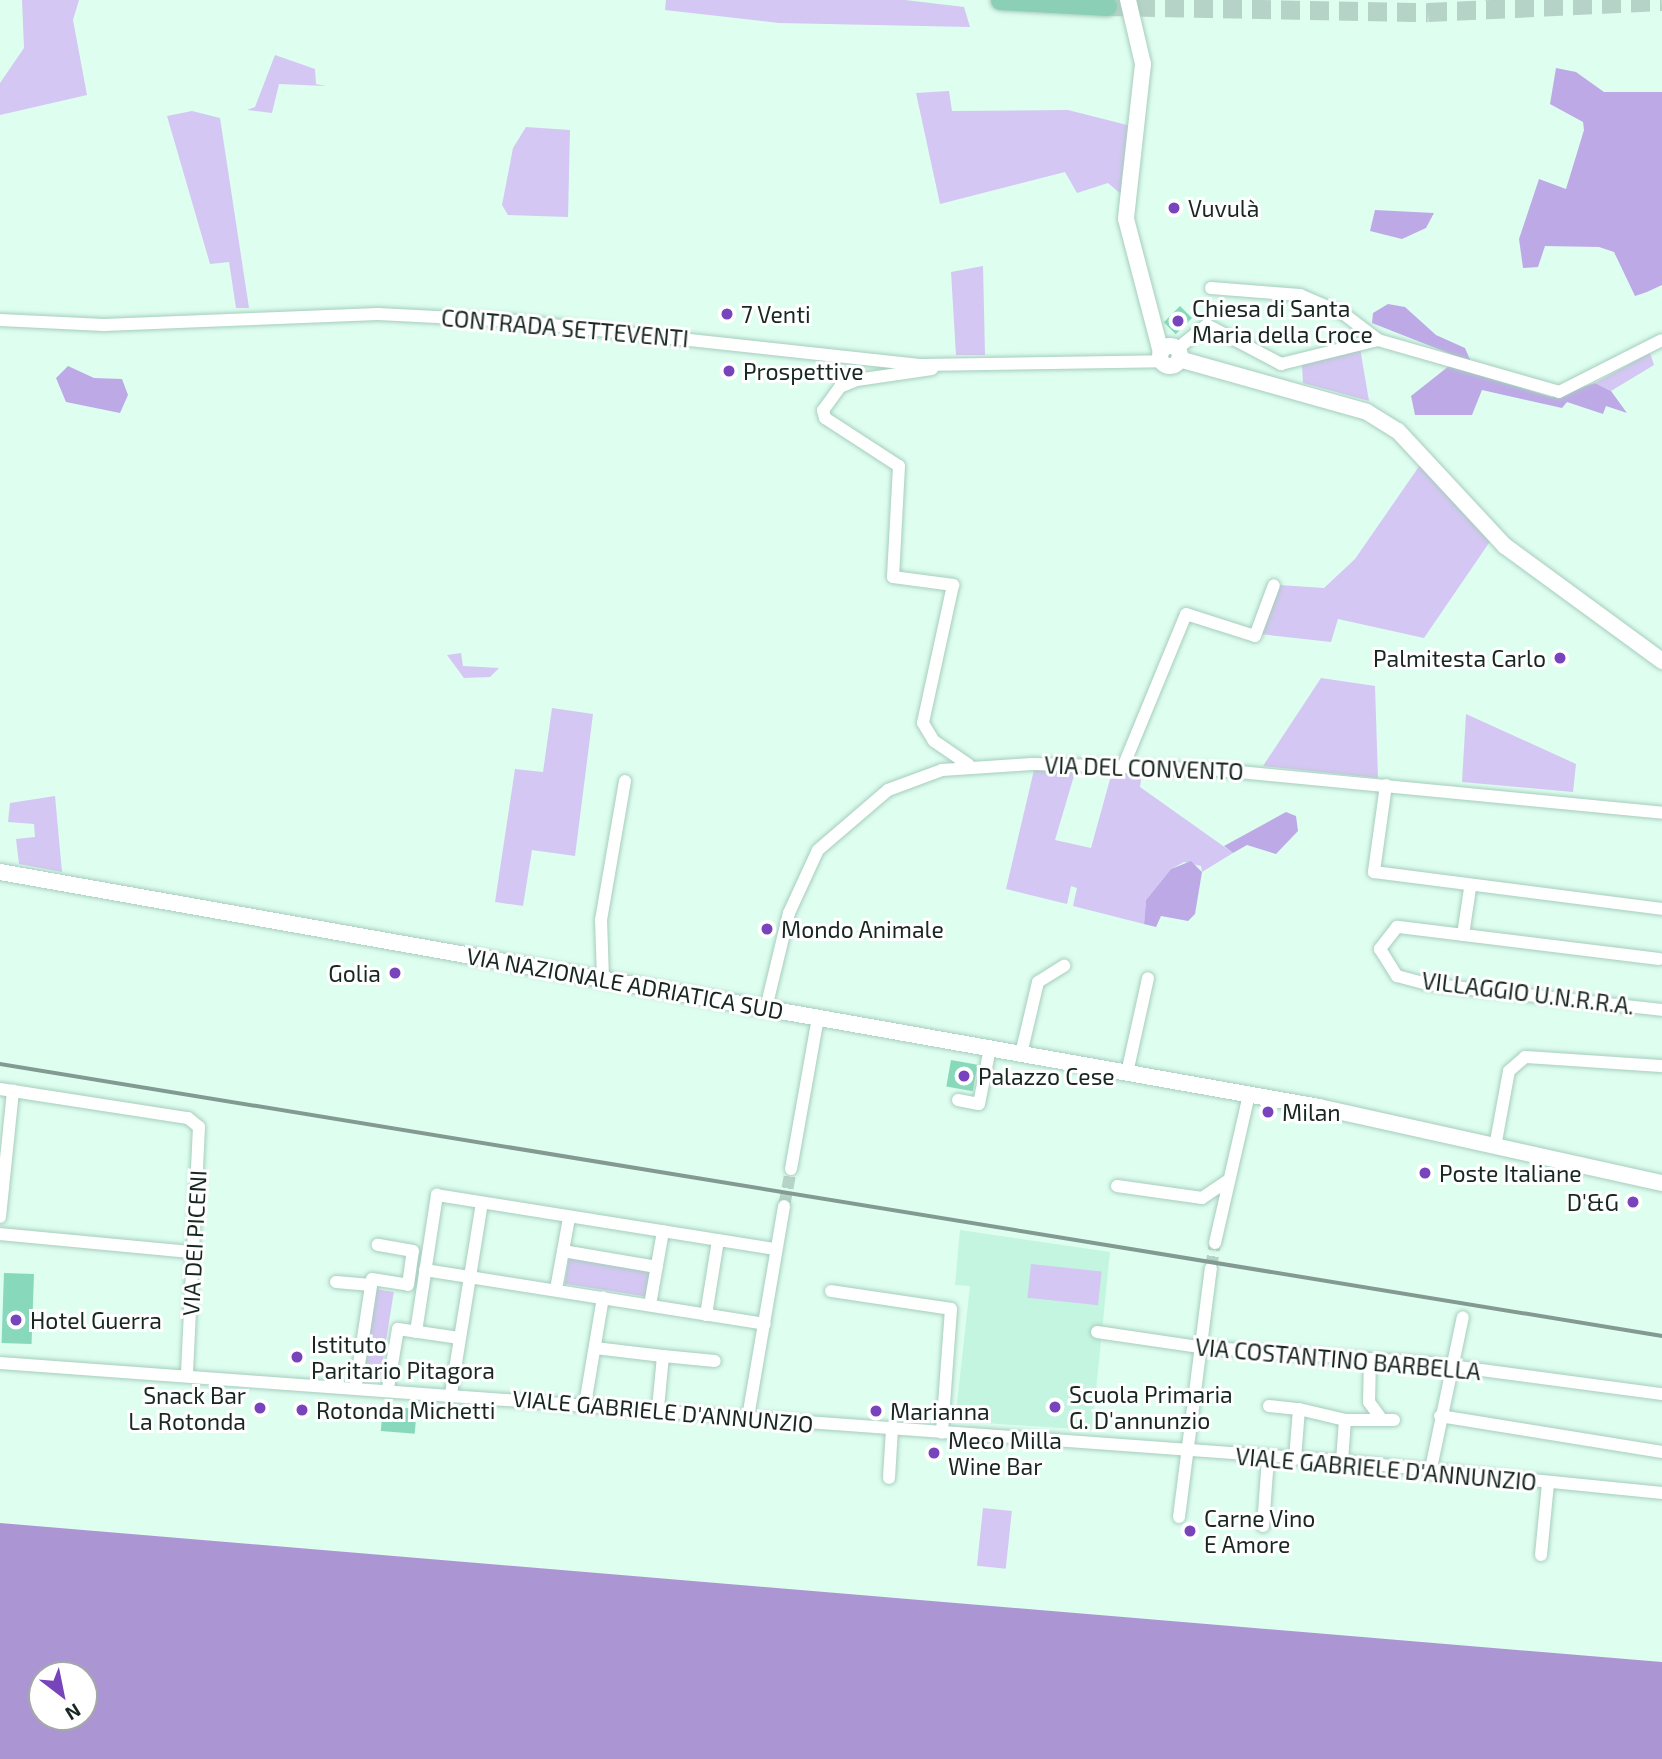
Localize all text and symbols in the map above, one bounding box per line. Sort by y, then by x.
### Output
place label: Vuvulà [1188,194,1259,222]
marker: Vuvulà [1166,200,1182,216]
place label: Chiesa di Santa Maria della Croce [1192,294,1373,348]
place label: 7 Venti [741,300,811,328]
street label: CONTRADA SETTEVENTI [440,303,690,353]
marker: 7 Venti [719,306,735,322]
marker: Chiesa di Santa Maria della Croce [1170,313,1186,329]
place label: Prospettive [743,357,864,385]
marker: Prospettive [721,363,737,379]
place label: Palmitesta Carlo [1373,644,1546,672]
marker: Palmitesta Carlo [1552,650,1568,666]
street label: VIA DEL CONVENTO [1043,751,1245,785]
place label: Mondo Animale [781,915,944,943]
marker: Mondo Animale [759,921,775,937]
street label: VIA NAZIONALE ADRIATICA SUD [464,941,786,1025]
place label: Golia [328,959,381,987]
marker: Golia [387,965,403,981]
street label: VILLAGGIO U.N.R.R.A. [1420,966,1636,1020]
place label: Palazzo Cese [978,1062,1115,1090]
marker: Palazzo Cese [956,1068,972,1084]
place label: Milan [1282,1098,1341,1126]
marker: Milan [1260,1104,1276,1120]
place label: Poste Italiane [1439,1159,1582,1187]
marker: Poste Italiane [1417,1165,1433,1181]
street label: VIA DEI PICENI [176,1169,212,1317]
place label: D'&G [1567,1188,1619,1216]
marker: D'&G [1625,1194,1641,1210]
place label: Hotel Guerra [30,1306,162,1334]
marker: Hotel Guerra [8,1312,24,1328]
place label: Istituto Paritario Pitagora [311,1330,495,1384]
street label: VIA COSTANTINO BARBELLA [1194,1333,1482,1385]
marker: Istituto Paritario Pitagora [289,1349,305,1365]
place label: Scuola Primaria G. D'annunzio [1069,1380,1233,1434]
place label: Snack Bar La Rotonda [128,1381,246,1435]
street label: VIALE GABRIELE D'ANNUNZIO [511,1384,815,1438]
place label: Rotonda Michetti [316,1396,495,1424]
place label: Marianna [890,1397,990,1425]
marker: Scuola Primaria G. D'annunzio [1047,1399,1063,1415]
marker: Snack Bar La Rotonda [252,1400,268,1416]
marker: Rotonda Michetti [294,1402,310,1418]
marker: Marianna [868,1403,884,1419]
place label: Meco Milla Wine Bar [948,1426,1062,1480]
street label: VIALE GABRIELE D'ANNUNZIO [1234,1442,1538,1496]
marker: Meco Milla Wine Bar [926,1445,942,1461]
place label: Carne Vino E Amore [1204,1504,1316,1558]
marker: Carne Vino E Amore [1182,1523,1198,1539]
north arrow [28,1661,98,1731]
text: N [61,1699,85,1726]

